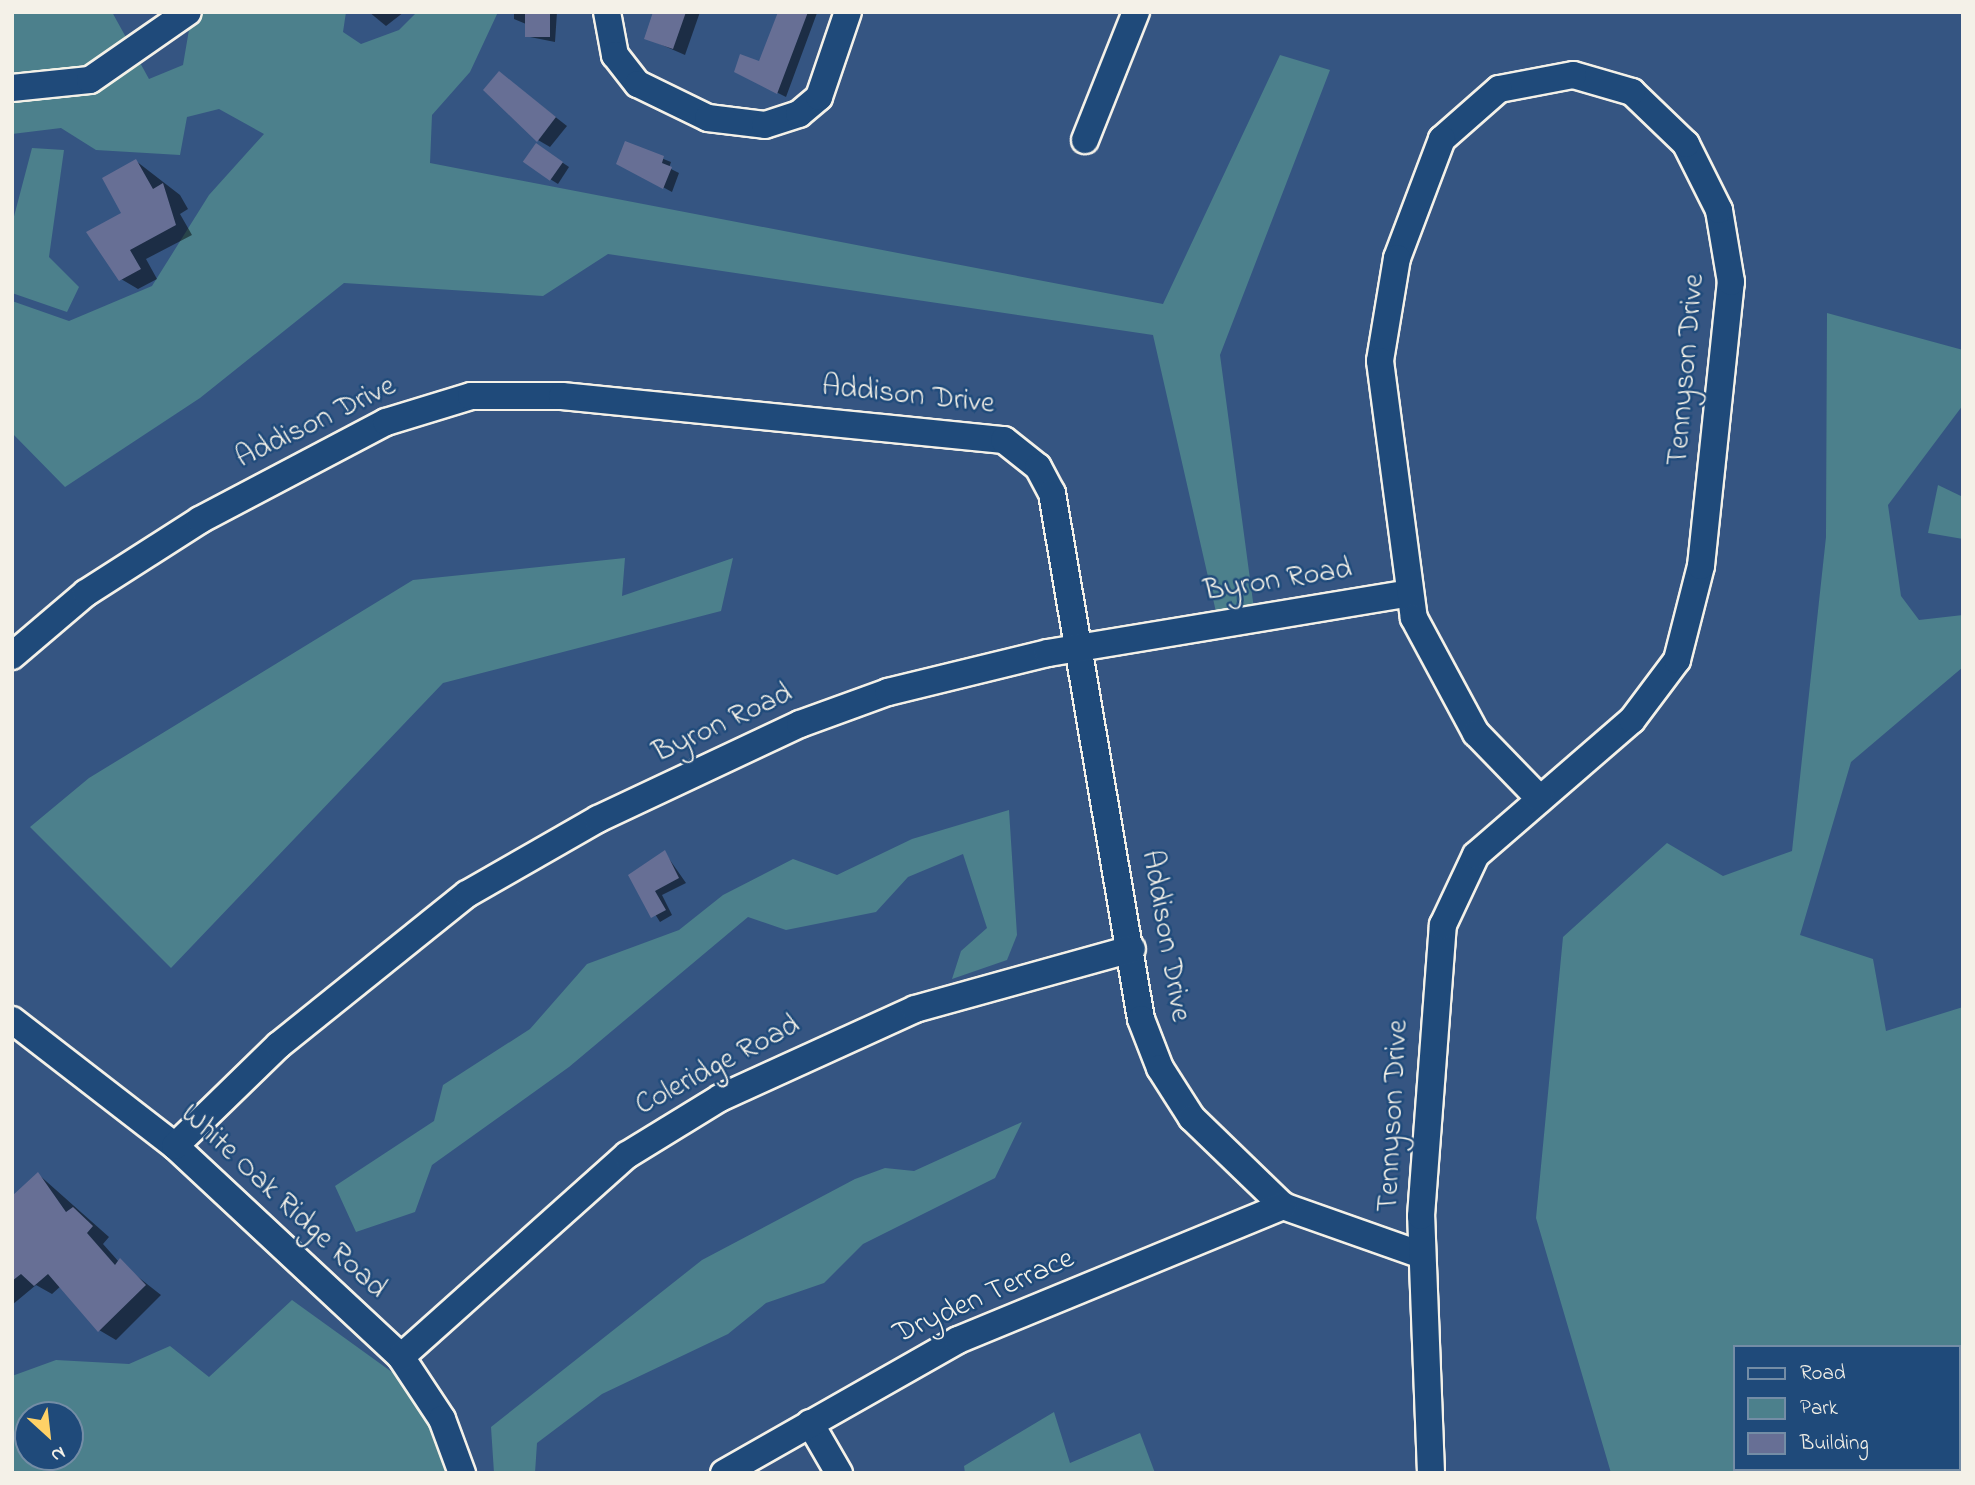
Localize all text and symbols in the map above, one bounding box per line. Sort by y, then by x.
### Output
street label: Tennyson Drive [1661,272,1713,468]
street label: Addison Drive [230,369,402,477]
street label: Addison Drive [820,369,996,423]
street label: Byron Road [1201,552,1355,610]
street label: Byron Road [648,676,798,772]
street label: Addison Drive [1132,847,1198,1025]
street label: Coleridge Road [630,1008,806,1124]
street label: Tennyson Drive [1371,1019,1417,1213]
street label: White Oak Ridge Road [172,1097,394,1307]
street label: Dryden Terrace [888,1241,1080,1353]
legend [1734,1345,1961,1471]
text: Road [1800,1359,1846,1389]
text: Park [1800,1394,1838,1424]
north arrow [14,1401,84,1471]
text: Building [1800,1429,1869,1459]
text: N [46,1438,70,1468]

